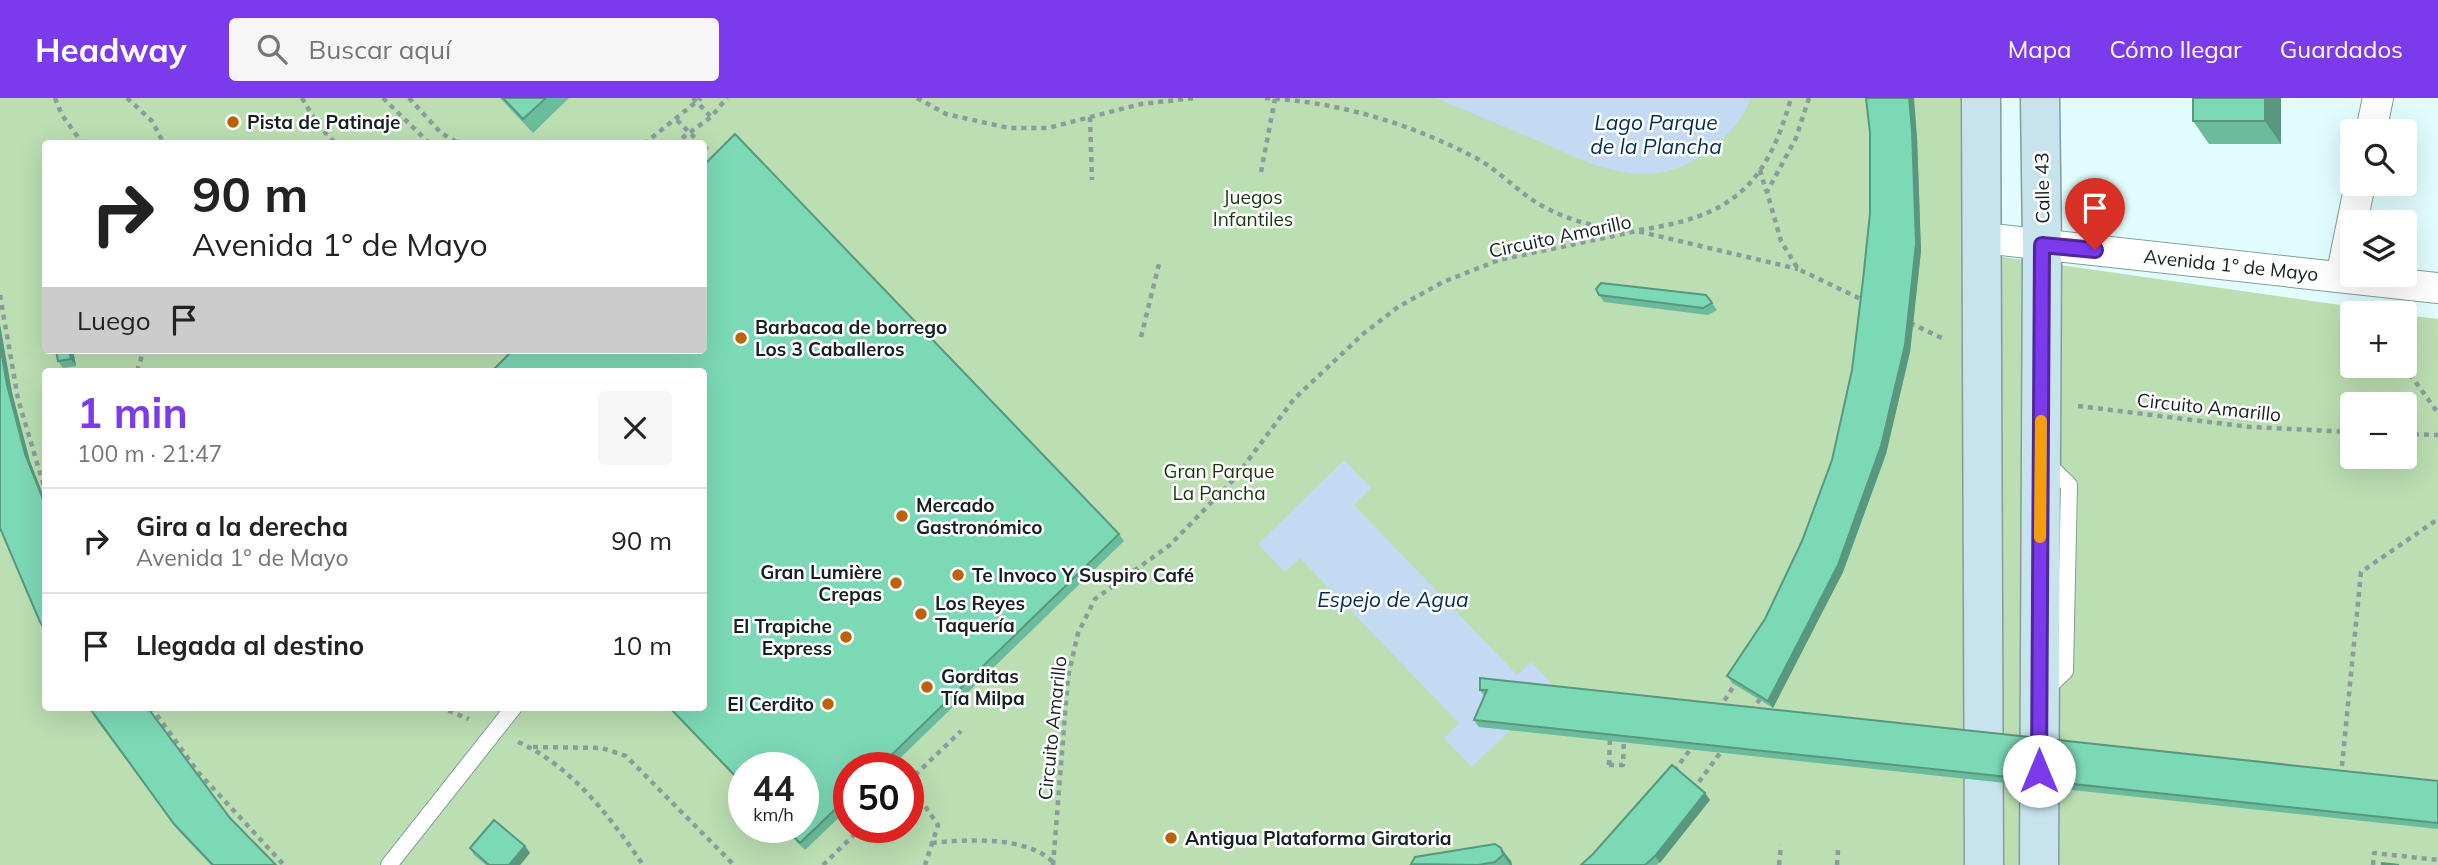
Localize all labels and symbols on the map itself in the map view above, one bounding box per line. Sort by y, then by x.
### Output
water label: Lago Parque de la Plancha [1590,109,1722,159]
place label: Pista de Patinaje [247,110,400,134]
marker: Pista de Patinaje [225,114,241,130]
street label: Calle 43 [2029,152,2055,224]
pin [2065,178,2125,250]
park label: Juegos Infantiles [1213,185,1293,231]
street label: Circuito Amarillo [1487,209,1633,263]
street label: Avenida 1° de Mayo [2142,244,2320,286]
place label: Barbacoa de borrego Los 3 Caballeros [755,315,947,361]
marker: Barbacoa de borrego Los 3 Caballeros [733,330,749,346]
street label: Circuito Amarillo [2136,387,2282,427]
park label: Gran Parque La Pancha [1164,459,1274,505]
place label: Mercado Gastronómico [916,493,1042,539]
marker: Mercado Gastronómico [894,508,910,524]
place label: Gran Lumière Crepas [760,560,882,606]
place label: Te Invoco Y Suspiro Café [972,563,1194,587]
marker: Te Invoco Y Suspiro Café [950,567,966,583]
marker: Gran Lumière Crepas [888,575,904,591]
water label: Espejo de Agua [1317,586,1469,612]
place label: Los Reyes Taquería [935,591,1025,637]
marker: Los Reyes Taquería [913,606,929,622]
place label: El Trapiche Express [733,614,832,660]
marker: El Trapiche Express [838,629,854,645]
street label: Circuito Amarillo [1032,655,1072,801]
place label: Gorditas Tía Milpa [941,664,1025,710]
marker: Gorditas Tía Milpa [919,679,935,695]
place label: El Cerdito [727,692,814,716]
marker: El Cerdito [820,696,836,712]
position arrow [2002,734,2076,808]
speed limit sign: 50 [833,752,924,843]
place label: Antigua Plataforma Giratoria [1185,826,1452,850]
marker: Antigua Plataforma Giratoria [1163,830,1179,846]

